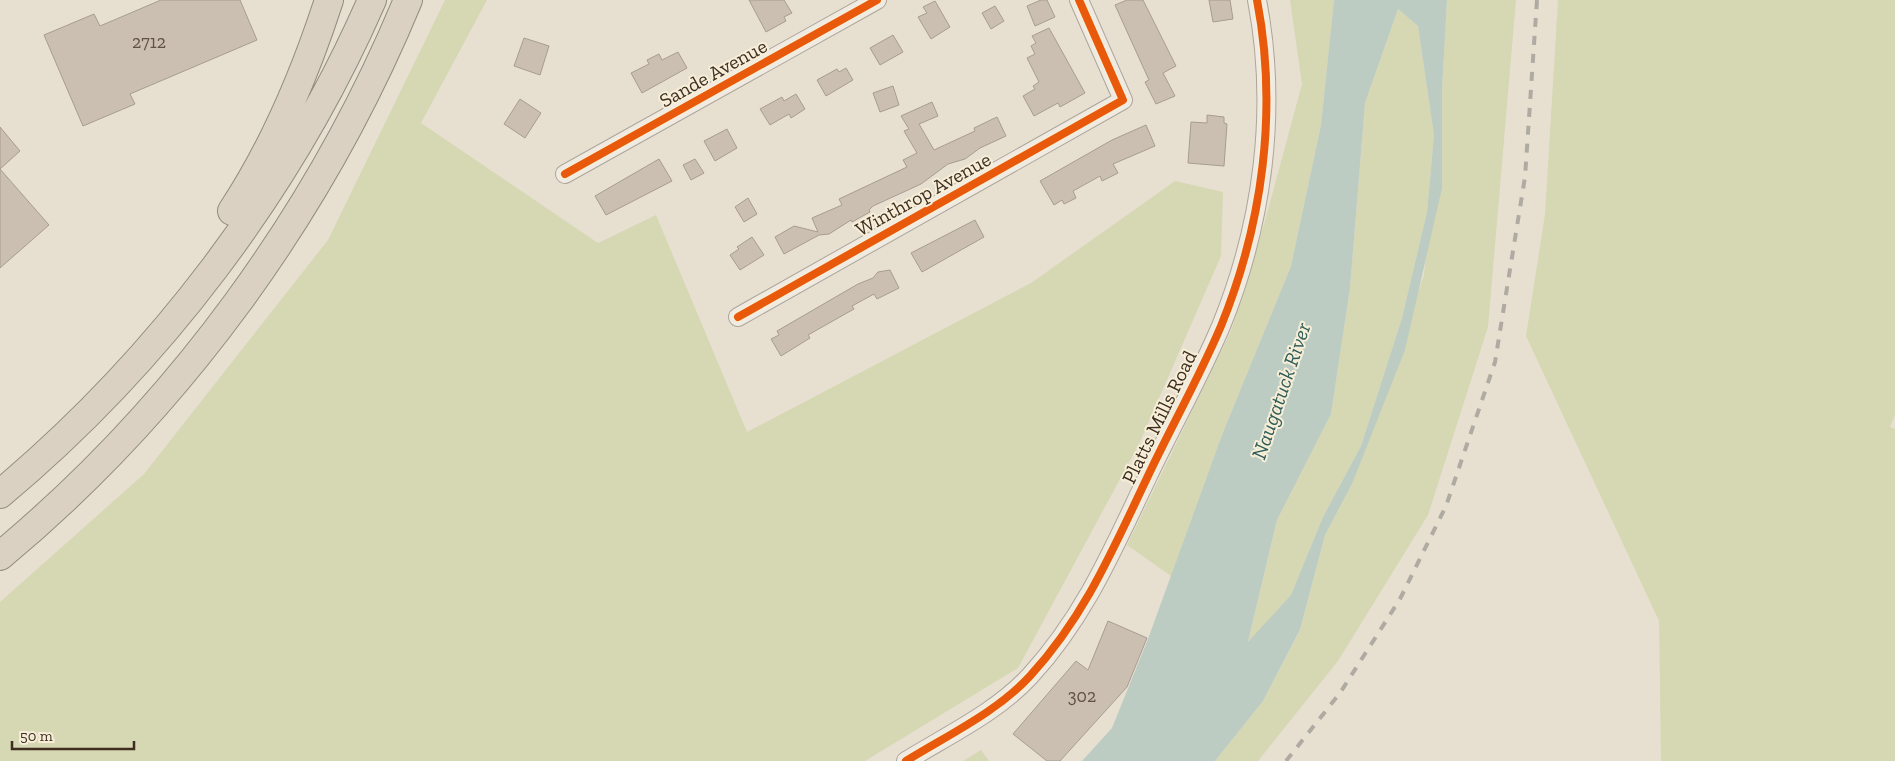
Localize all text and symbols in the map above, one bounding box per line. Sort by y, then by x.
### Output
house number: 2712 [132,31,166,53]
street label: Sande Avenue [655,34,771,112]
street label: Winthrop Avenue [851,147,995,241]
water label: Naugatuck River [1245,319,1316,462]
street label: Platts Mills Road [1116,347,1202,487]
house number: 302 [1068,685,1096,707]
scale bar [12,718,135,750]
text: 50 m [20,727,53,745]

